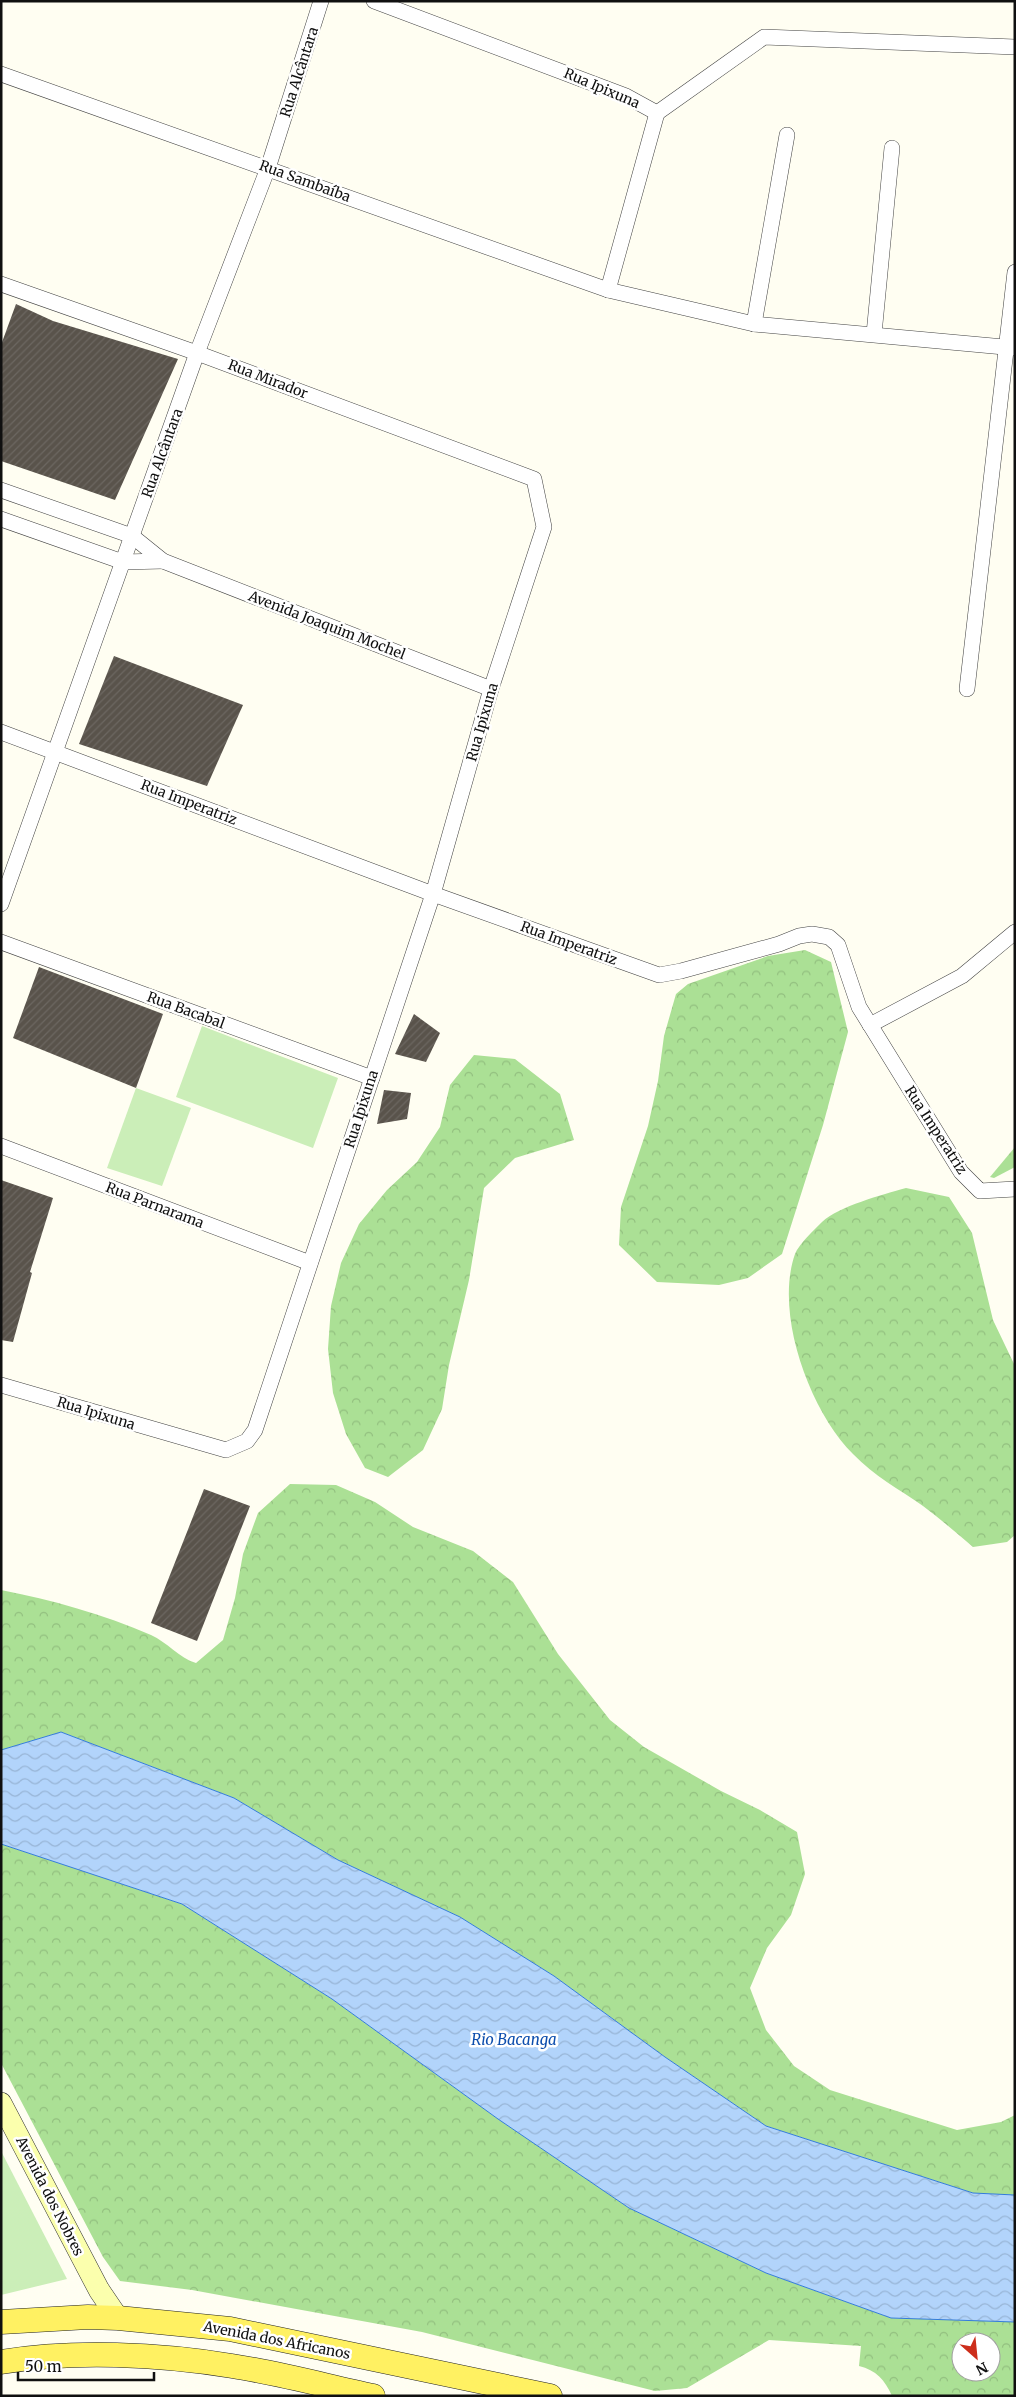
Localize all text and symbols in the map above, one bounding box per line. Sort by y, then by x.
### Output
street label: Rua Alcântara [276,24,322,119]
street label: Rua Ipixuna [561,64,643,112]
street label: Rua Sambaíba [257,156,354,206]
street label: Rua Mirador [225,356,311,402]
street label: Rua Alcântara [137,405,187,500]
street label: Avenida Joaquim Mochel [245,586,409,664]
street label: Rua Ipixuna [462,680,502,763]
street label: Rua Imperatriz [138,775,240,829]
street label: Rua Imperatriz [518,917,620,969]
street label: Rua Bacabal [145,988,228,1033]
street label: Rua Ipixuna [340,1067,382,1150]
street label: Rua Imperatriz [901,1082,971,1178]
street label: Rua Parnarama [103,1178,207,1232]
street label: Rua Ipixuna [55,1393,138,1434]
water label: Rio Bacanga [471,2030,557,2049]
street label: Avenida dos Nobres [12,2132,88,2259]
street label: Avenida dos Africanos [201,2317,352,2363]
north arrow [951,2332,1001,2382]
scale bar [18,2350,154,2382]
text: 50 m [25,2357,62,2376]
text: N [973,2358,991,2379]

